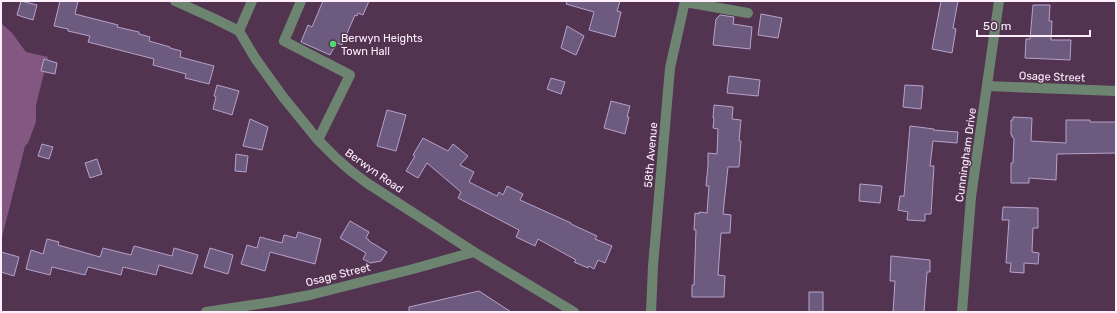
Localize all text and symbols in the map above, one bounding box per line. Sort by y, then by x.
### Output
scale bar [977,12,1090,38]
text: 50 m [983,19,1011,33]
place label: Berwyn Heights Town Hall [341,32,423,58]
marker: Berwyn Heights Town Hall [328,39,338,49]
street label: Osage Street [1019,69,1086,85]
street label: Cunningham Drive [953,107,979,203]
street label: 58th Avenue [642,122,660,188]
street label: Berwyn Road [342,146,406,196]
street label: Osage Street [304,260,372,289]

